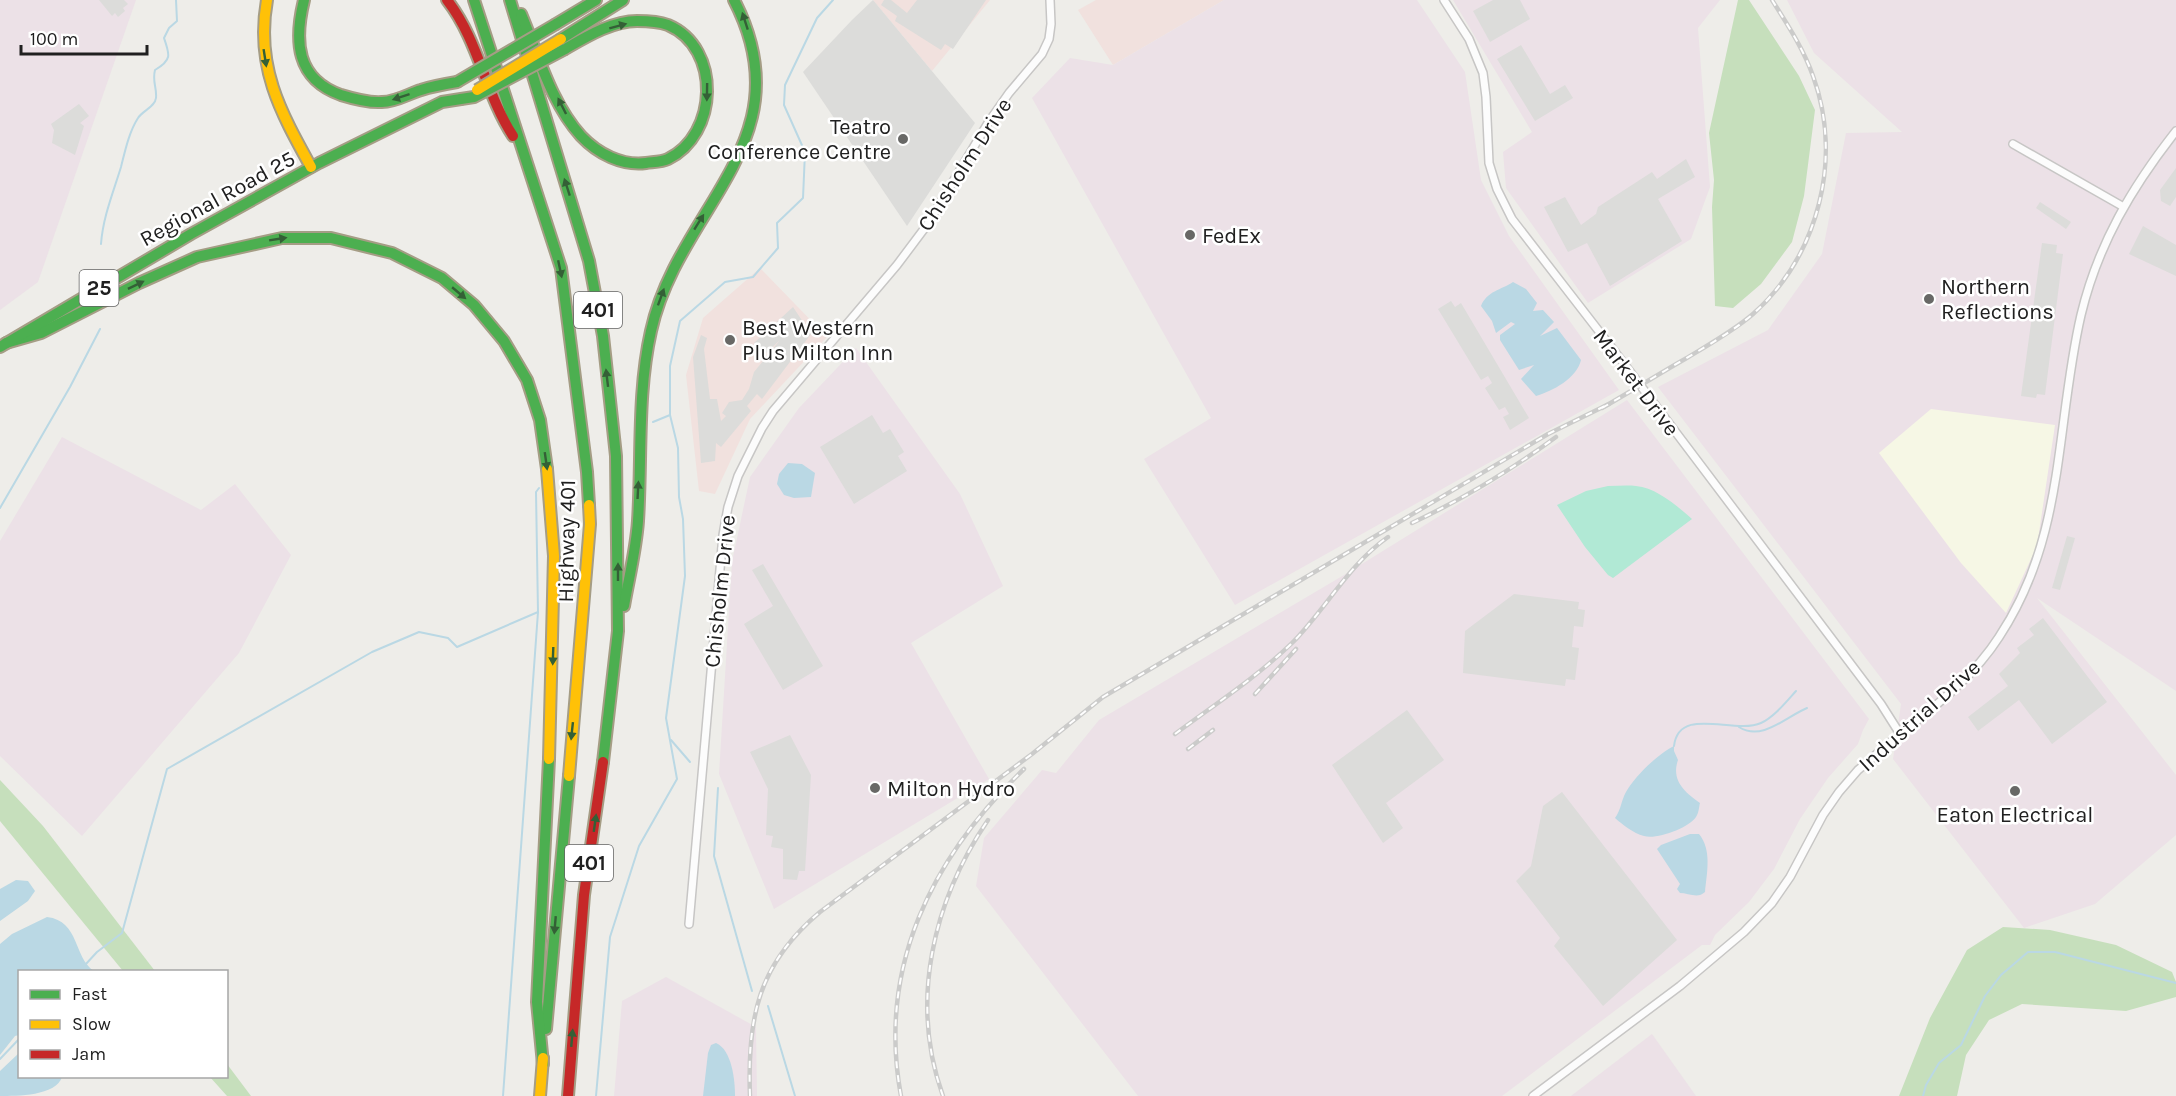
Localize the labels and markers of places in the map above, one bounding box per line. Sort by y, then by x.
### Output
place label: Teatro Conference Centre [707,114,891,165]
marker: Teatro Conference Centre [896,132,910,146]
place label: FedEx [1202,223,1261,249]
marker: FedEx [1183,228,1197,242]
place label: Northern Reflections [1941,274,2054,325]
marker: Northern Reflections [1922,292,1936,306]
place label: Best Western Plus Milton Inn [742,315,893,366]
marker: Best Western Plus Milton Inn [723,333,737,347]
place label: Milton Hydro [887,776,1015,802]
marker: Milton Hydro [868,781,882,795]
marker: Eaton Electrical [2008,784,2022,798]
place label: Eaton Electrical [1937,802,2093,828]

